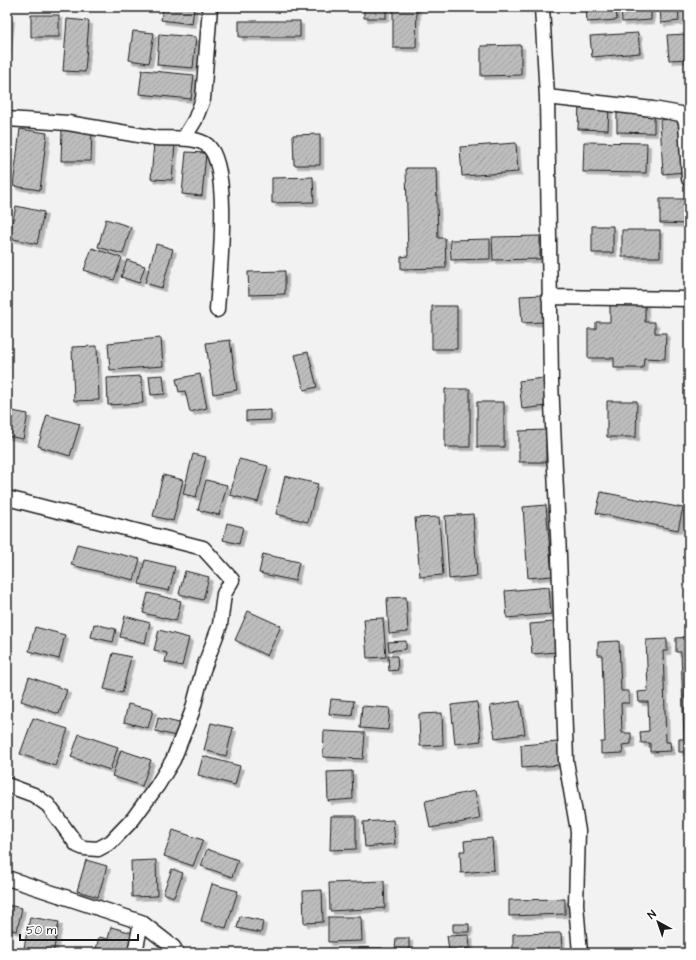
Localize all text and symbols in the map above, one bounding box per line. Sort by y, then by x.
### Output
north arrow [638,902,678,942]
text: N [644,907,659,923]
scale bar [20,916,138,942]
text: 50 m [26,922,57,939]

